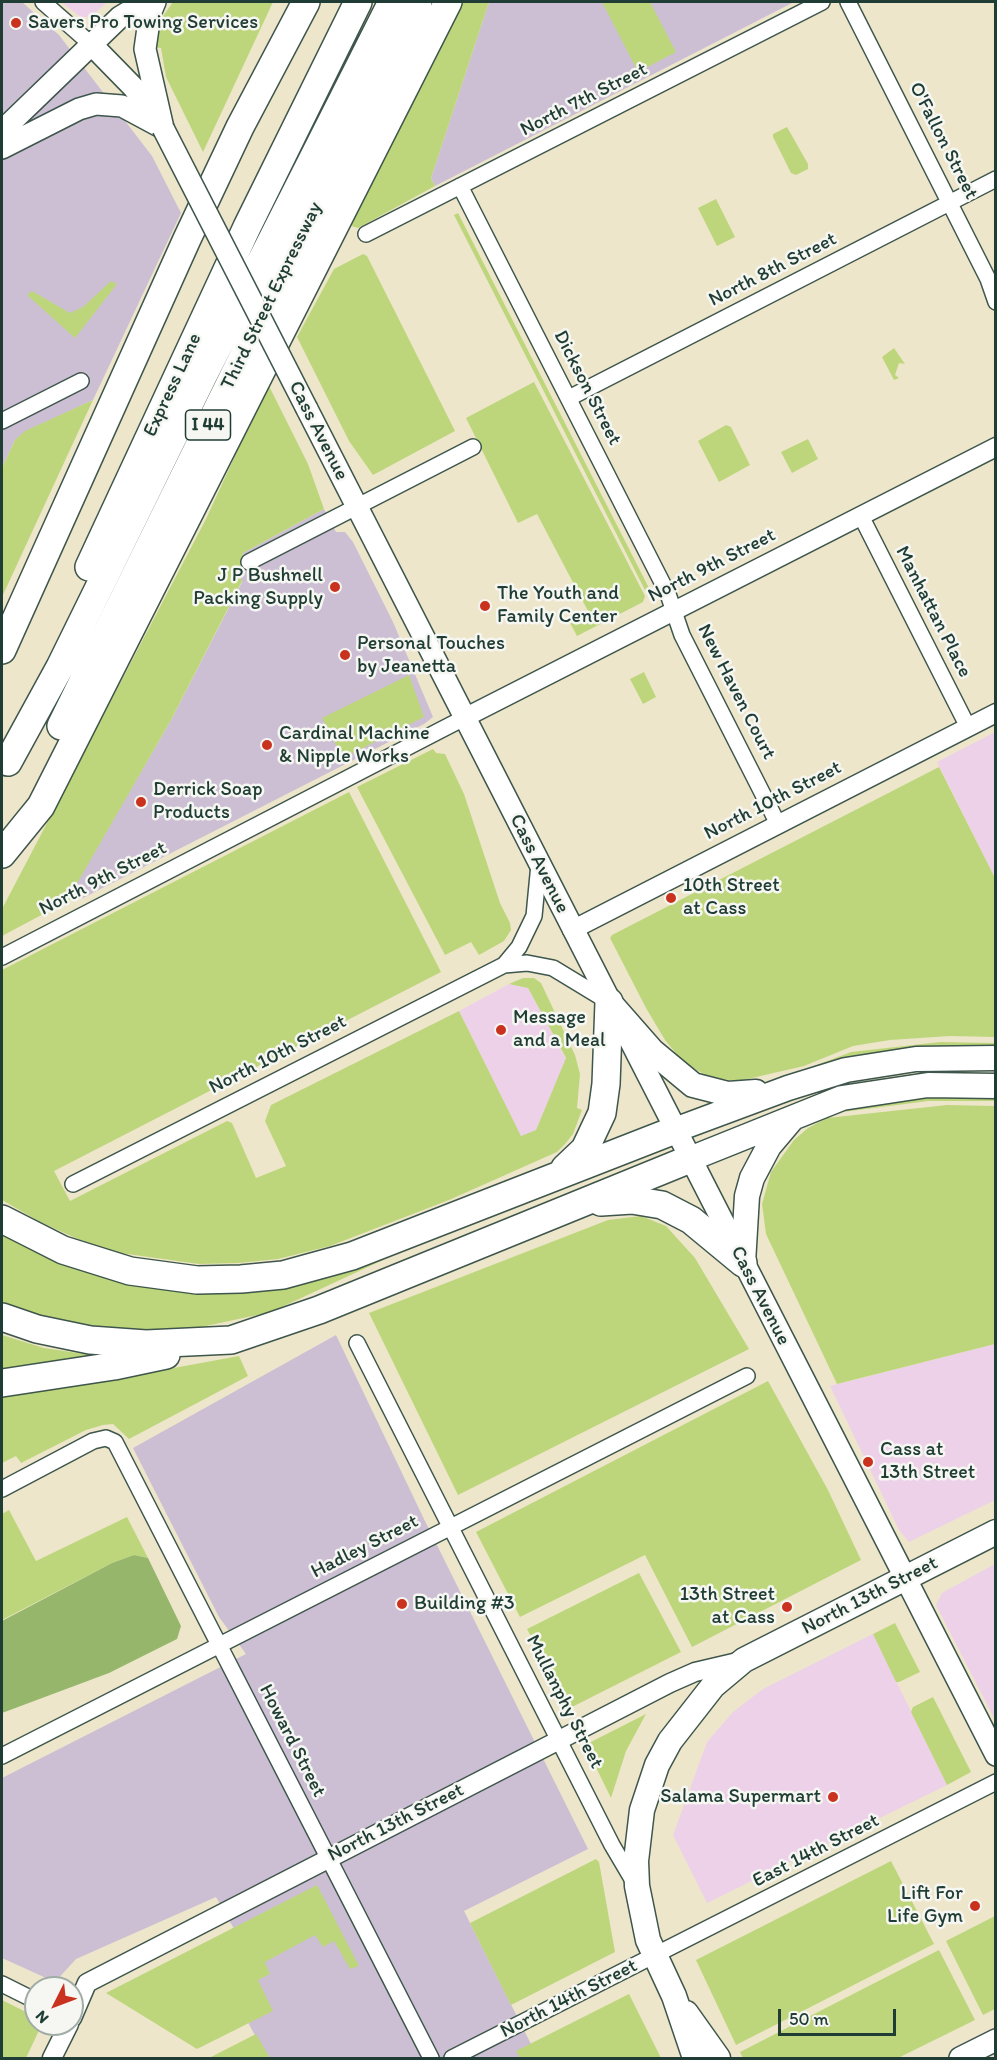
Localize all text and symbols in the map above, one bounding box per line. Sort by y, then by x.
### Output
place label: Savers Pro Towing Services [28,11,258,35]
marker: Savers Pro Towing Services [9,16,23,30]
street label: North 7th Street [516,58,652,142]
street label: O'Fallon Street [903,78,983,204]
street label: Third Street Expressway [216,198,328,394]
street label: North 8th Street [705,227,841,313]
street label: Dickson Street [548,327,626,449]
street label: Express Lane [139,329,207,441]
street label: Cass Avenue [283,377,353,485]
road number: I 44 [186,410,230,440]
street label: North 9th Street [644,524,780,608]
street label: Manhattan Place [890,542,976,682]
place label: J P Bushnell Packing Supply [193,564,323,611]
marker: J P Bushnell Packing Supply [328,580,342,594]
place label: The Youth and Family Center [497,582,619,629]
marker: The Youth and Family Center [478,599,492,613]
street label: New Haven Court [692,620,780,764]
place label: Personal Touches by Jeanetta [357,632,505,679]
marker: Personal Touches by Jeanetta [338,648,352,662]
place label: Cardinal Machine & Nipple Works [279,722,430,769]
marker: Cardinal Machine & Nipple Works [260,738,274,752]
street label: North 10th Street [700,756,846,846]
place label: Derrick Soap Products [153,778,262,825]
marker: Derrick Soap Products [134,795,148,809]
street label: Cass Avenue [504,810,574,918]
street label: North 9th Street [35,837,171,921]
place label: 10th Street at Cass [683,874,780,921]
marker: 10th Street at Cass [664,891,678,905]
place label: Message and a Meal [513,1006,606,1053]
street label: North 10th Street [205,1010,351,1100]
marker: Message and a Meal [494,1023,508,1037]
street label: Cass Avenue [725,1242,795,1350]
place label: Cass at 13th Street [880,1438,975,1485]
marker: Cass at 13th Street [861,1455,875,1469]
street label: Hadley Street [307,1510,423,1584]
street label: North 13th Street [798,1551,942,1641]
place label: 13th Street at Cass [680,1583,775,1630]
place label: Building #3 [414,1592,515,1616]
marker: Building #3 [395,1597,409,1611]
marker: 13th Street at Cass [780,1600,794,1614]
street label: Mullanphy Street [520,1631,608,1773]
street label: Howard Street [253,1681,331,1801]
street label: North 13th Street [324,1778,468,1868]
place label: Salama Supermart [660,1785,821,1809]
marker: Salama Supermart [826,1790,840,1804]
street label: East 14th Street [749,1809,883,1893]
place label: Lift For Life Gym [887,1882,963,1929]
marker: Lift For Life Gym [968,1899,982,1913]
street label: North 14th Street [496,1954,642,2044]
north arrow [24,1976,84,2036]
scale bar [781,1997,900,2035]
text: N [31,2007,52,2027]
text: 50 m [789,2008,829,2030]

